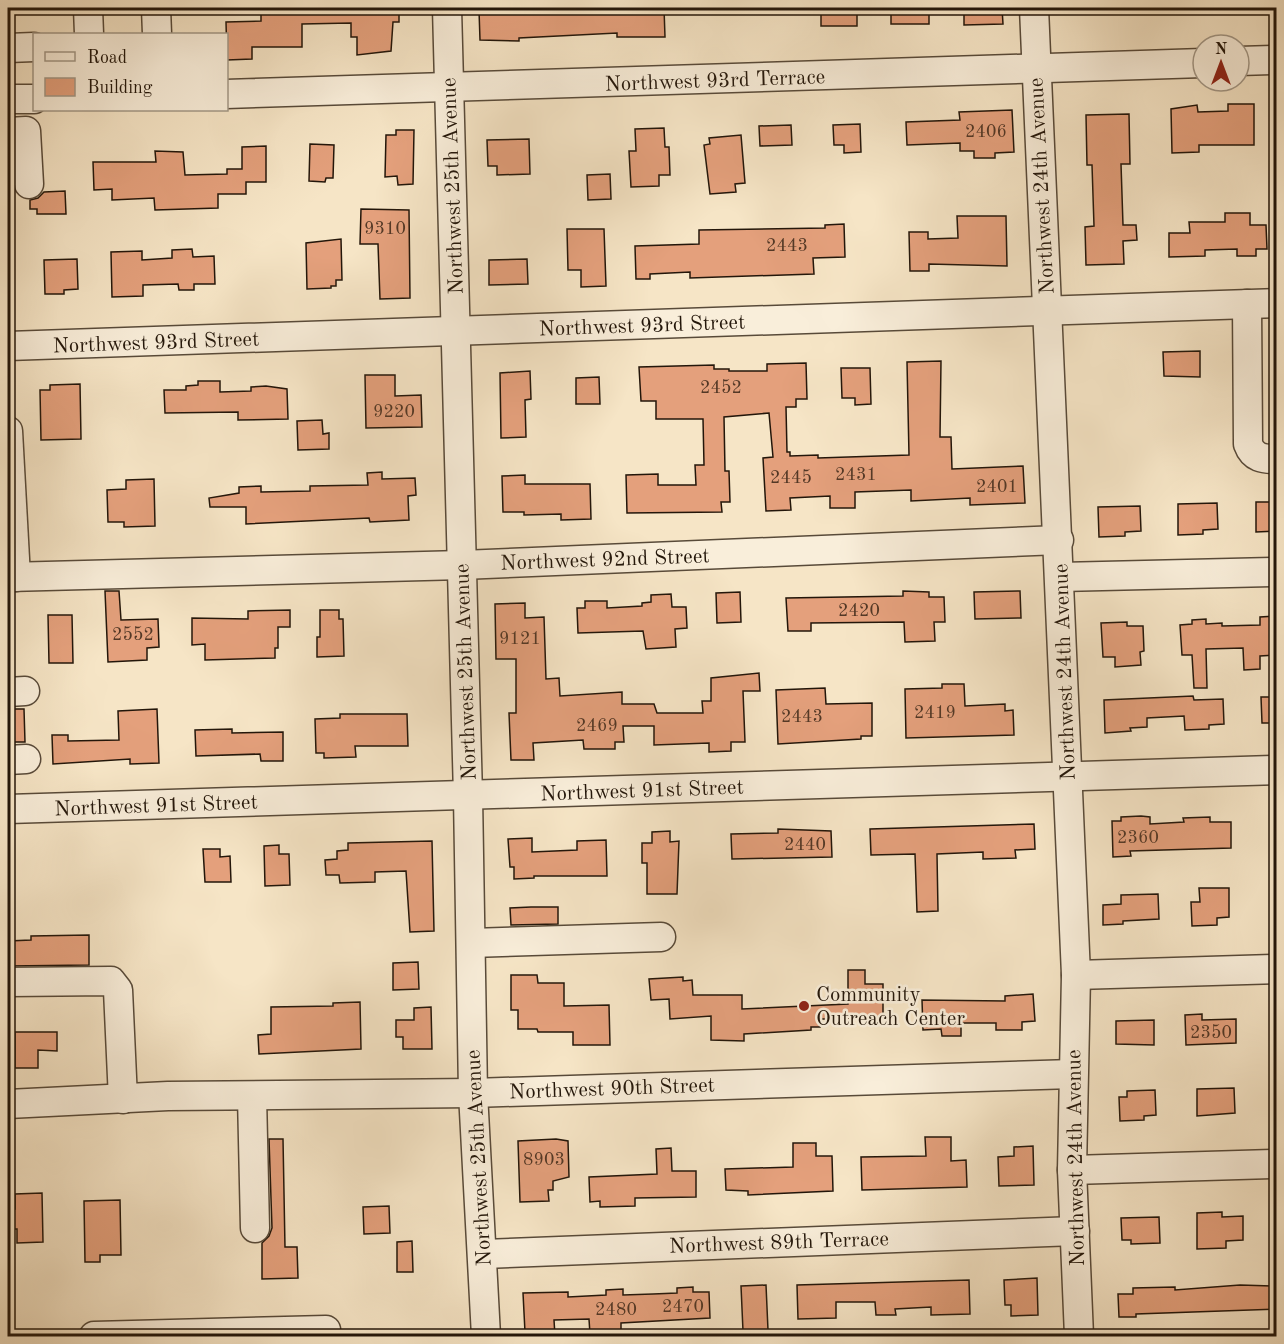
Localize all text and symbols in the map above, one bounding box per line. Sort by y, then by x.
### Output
legend [33,33,228,111]
north arrow [1191,33,1251,93]
text: N [1215,42,1228,58]
text: Road [87,49,127,67]
street label: Northwest 93rd Terrace [604,67,826,96]
street label: Northwest 25th Avenue [439,77,468,295]
street label: Northwest 24th Avenue [1026,77,1059,295]
text: Building [87,79,153,97]
house number: 2406 [965,123,1007,141]
house number: 9310 [364,220,406,238]
house number: 2443 [766,237,808,255]
street label: Northwest 93rd Street [538,312,746,341]
street label: Northwest 93rd Street [52,329,260,358]
house number: 2452 [700,379,742,397]
house number: 9220 [373,403,415,421]
house number: 2431 [835,466,877,484]
house number: 2445 [770,469,812,487]
house number: 2401 [976,478,1018,496]
street label: Northwest 92nd Street [500,546,710,575]
street label: Northwest 25th Avenue [452,563,481,781]
street label: Northwest 24th Avenue [1051,563,1080,781]
house number: 2420 [838,602,880,620]
house number: 2552 [112,626,154,644]
house number: 9121 [499,630,541,648]
house number: 2419 [914,704,956,722]
house number: 2443 [781,708,823,726]
house number: 2469 [576,717,618,735]
street label: Northwest 91st Street [540,777,744,806]
street label: Northwest 91st Street [54,792,258,821]
house number: 2360 [1117,829,1159,847]
house number: 2440 [784,836,826,854]
place label: Community Outreach Center [816,985,965,1030]
marker: Community Outreach Center [797,999,811,1013]
house number: 2350 [1190,1024,1232,1042]
street label: Northwest 25th Avenue [463,1049,496,1267]
street label: Northwest 24th Avenue [1064,1049,1089,1267]
street label: Northwest 90th Street [509,1075,715,1104]
house number: 8903 [523,1151,565,1169]
street label: Northwest 89th Terrace [669,1229,889,1258]
house number: 2470 [662,1298,704,1316]
house number: 2480 [595,1301,637,1319]

